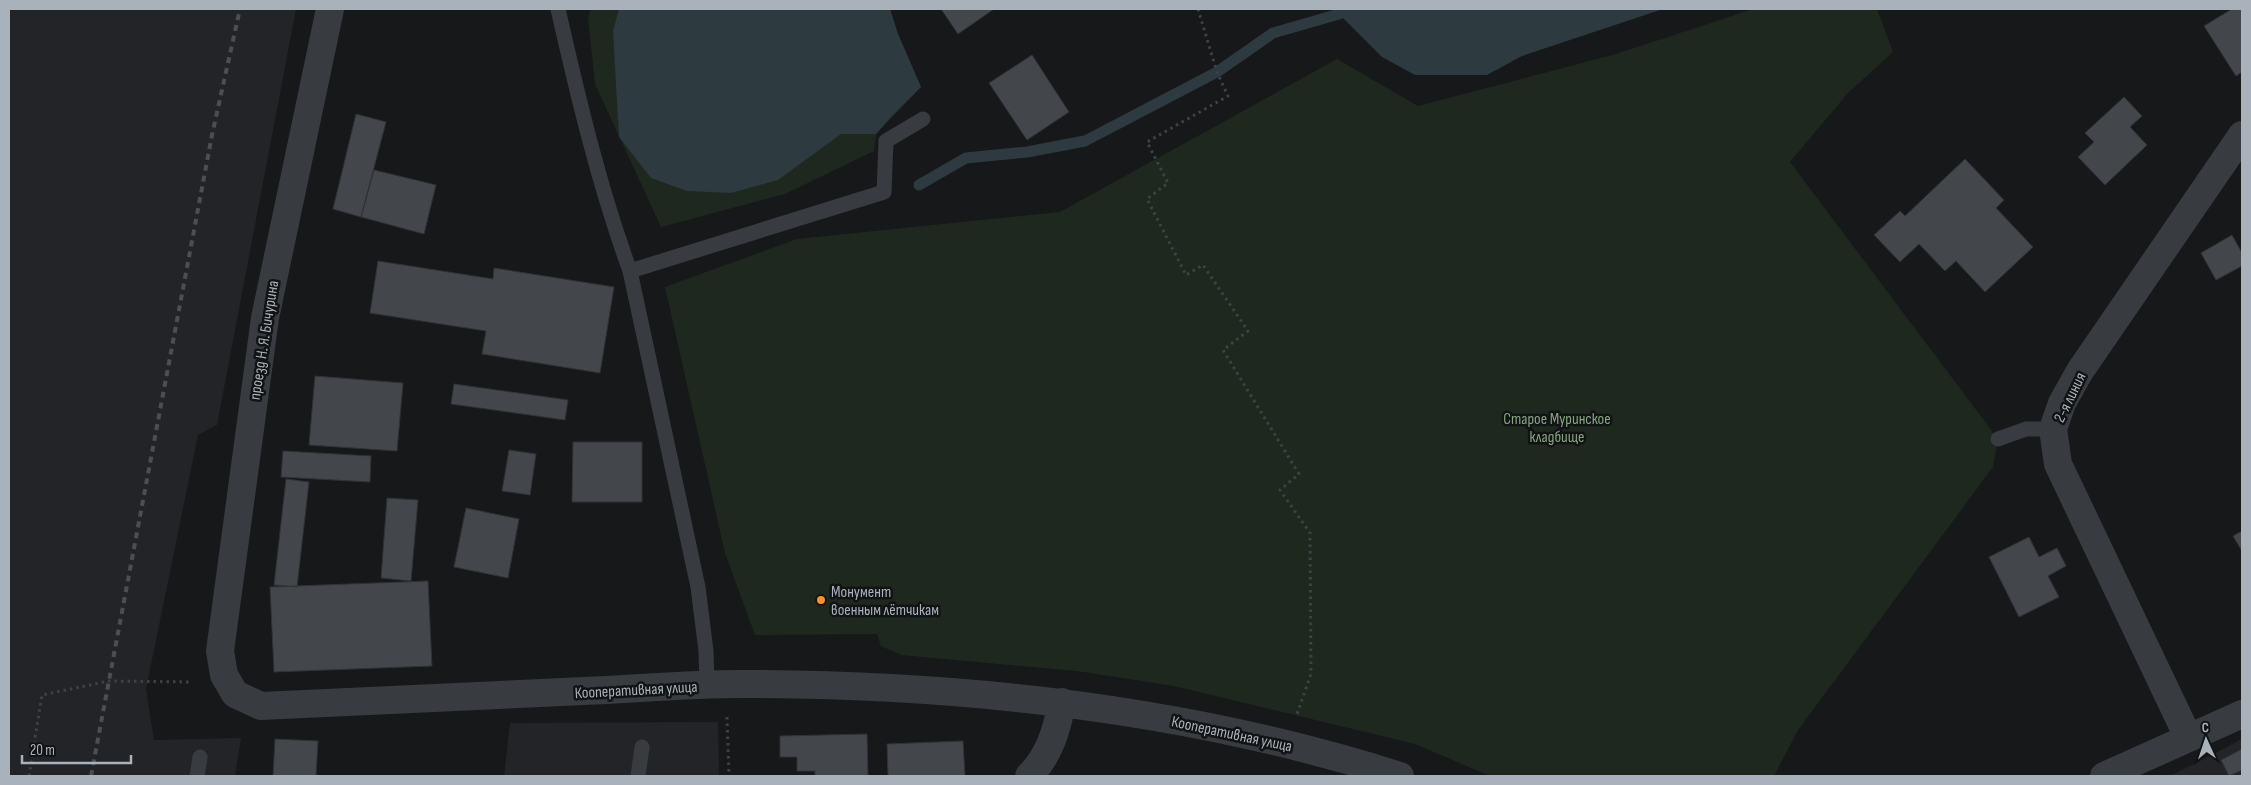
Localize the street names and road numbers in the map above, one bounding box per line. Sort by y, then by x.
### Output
street label: проезд Н. Я. Бичурина [246,279,283,401]
street label: 2-я линия [2050,370,2091,426]
street label: Кооперативная улица [574,678,698,703]
street label: Кооперативная улица [1170,712,1294,757]

